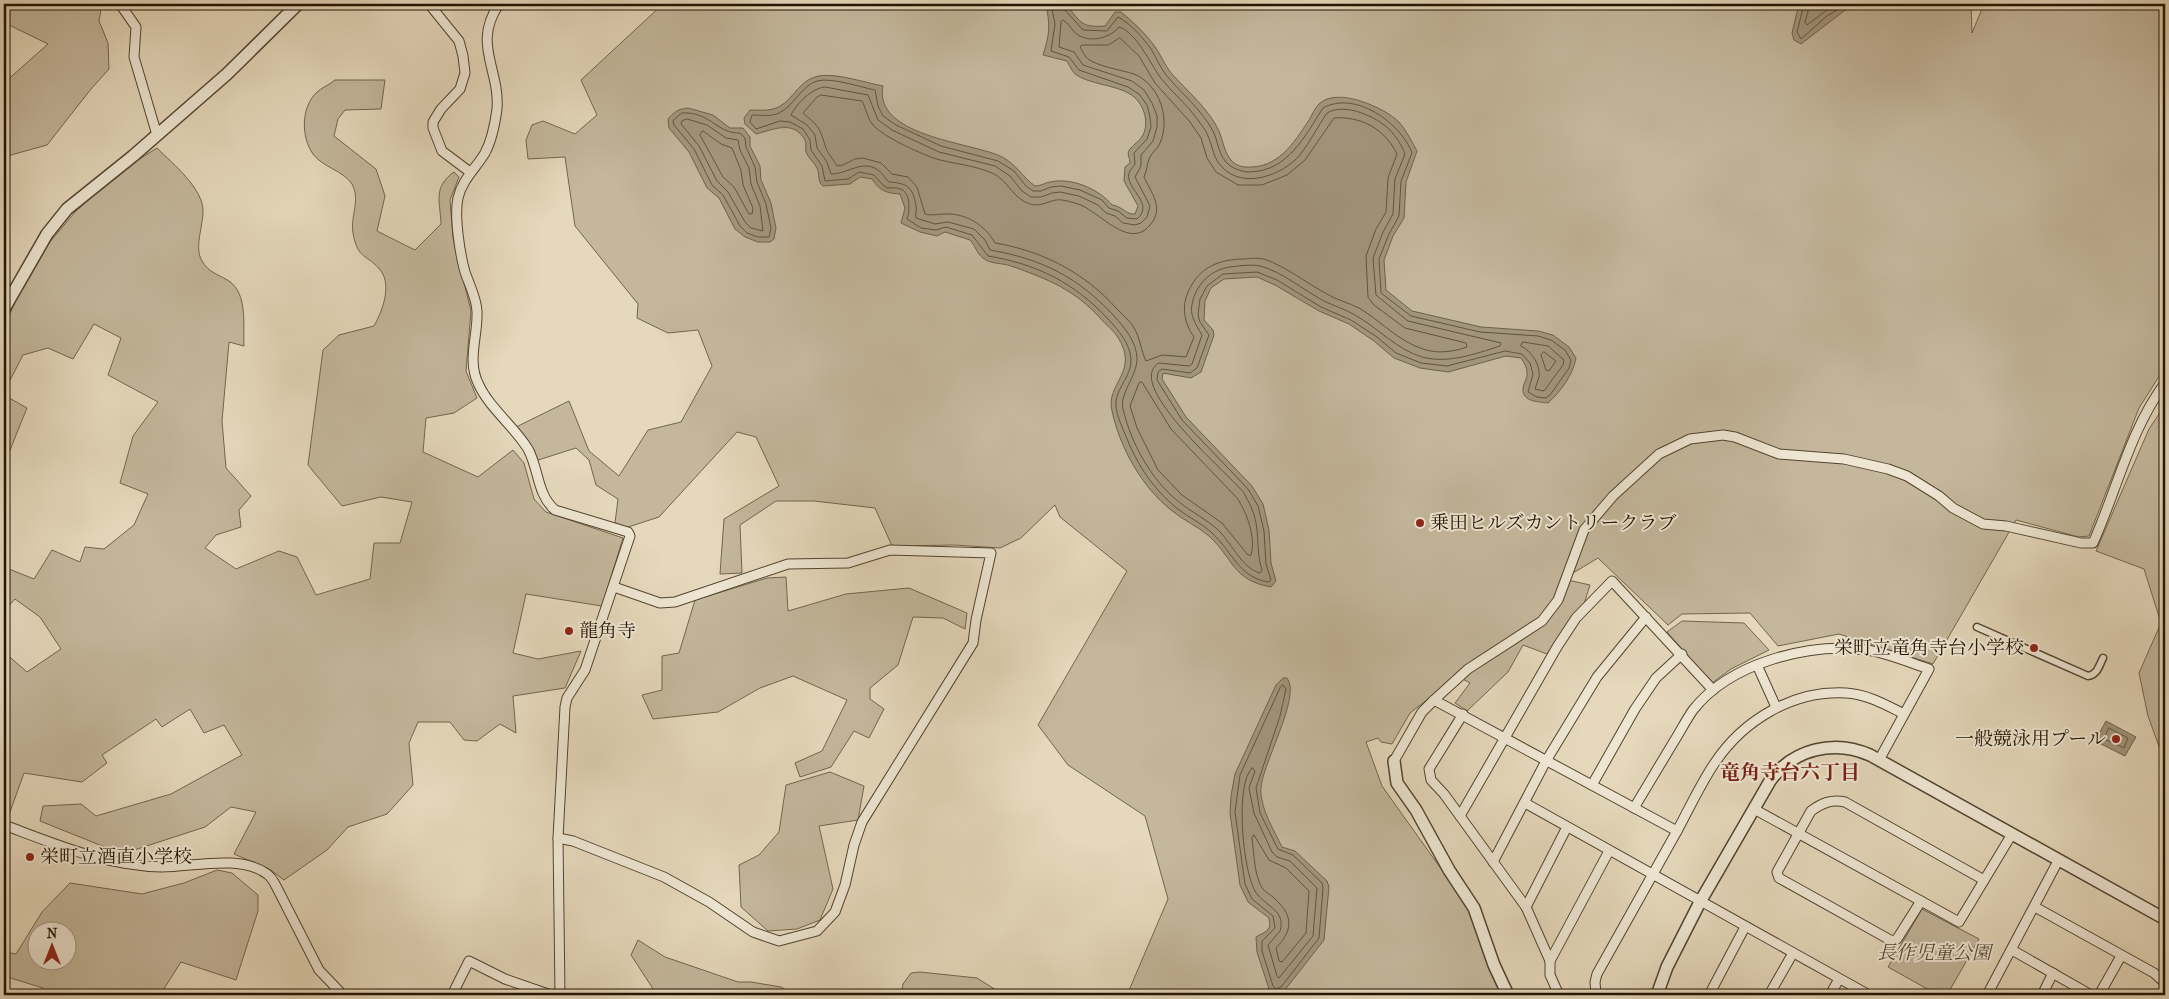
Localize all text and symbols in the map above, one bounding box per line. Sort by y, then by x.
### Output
place label: 乗田ヒルズカントリークラブ [1430,512,1676,534]
marker: 乗田ヒルズカントリークラブ [1414,517,1426,529]
place label: 龍角寺 [579,620,636,642]
marker: 龍角寺 [563,625,575,637]
place label: 栄町立竜角寺台小学校 [1834,637,2024,659]
marker: 栄町立竜角寺台小学校 [2028,642,2040,654]
place label: 一般競泳用プール [1955,728,2106,750]
marker: 一般競泳用プール [2110,733,2122,745]
district label: 竜角寺台六丁目 [1720,761,1860,784]
place label: 栄町立酒直小学校 [40,846,192,868]
marker: 栄町立酒直小学校 [24,851,36,863]
north arrow [28,922,78,972]
text: N [47,925,58,942]
park label: 長作児童公園 [1877,942,1994,964]

